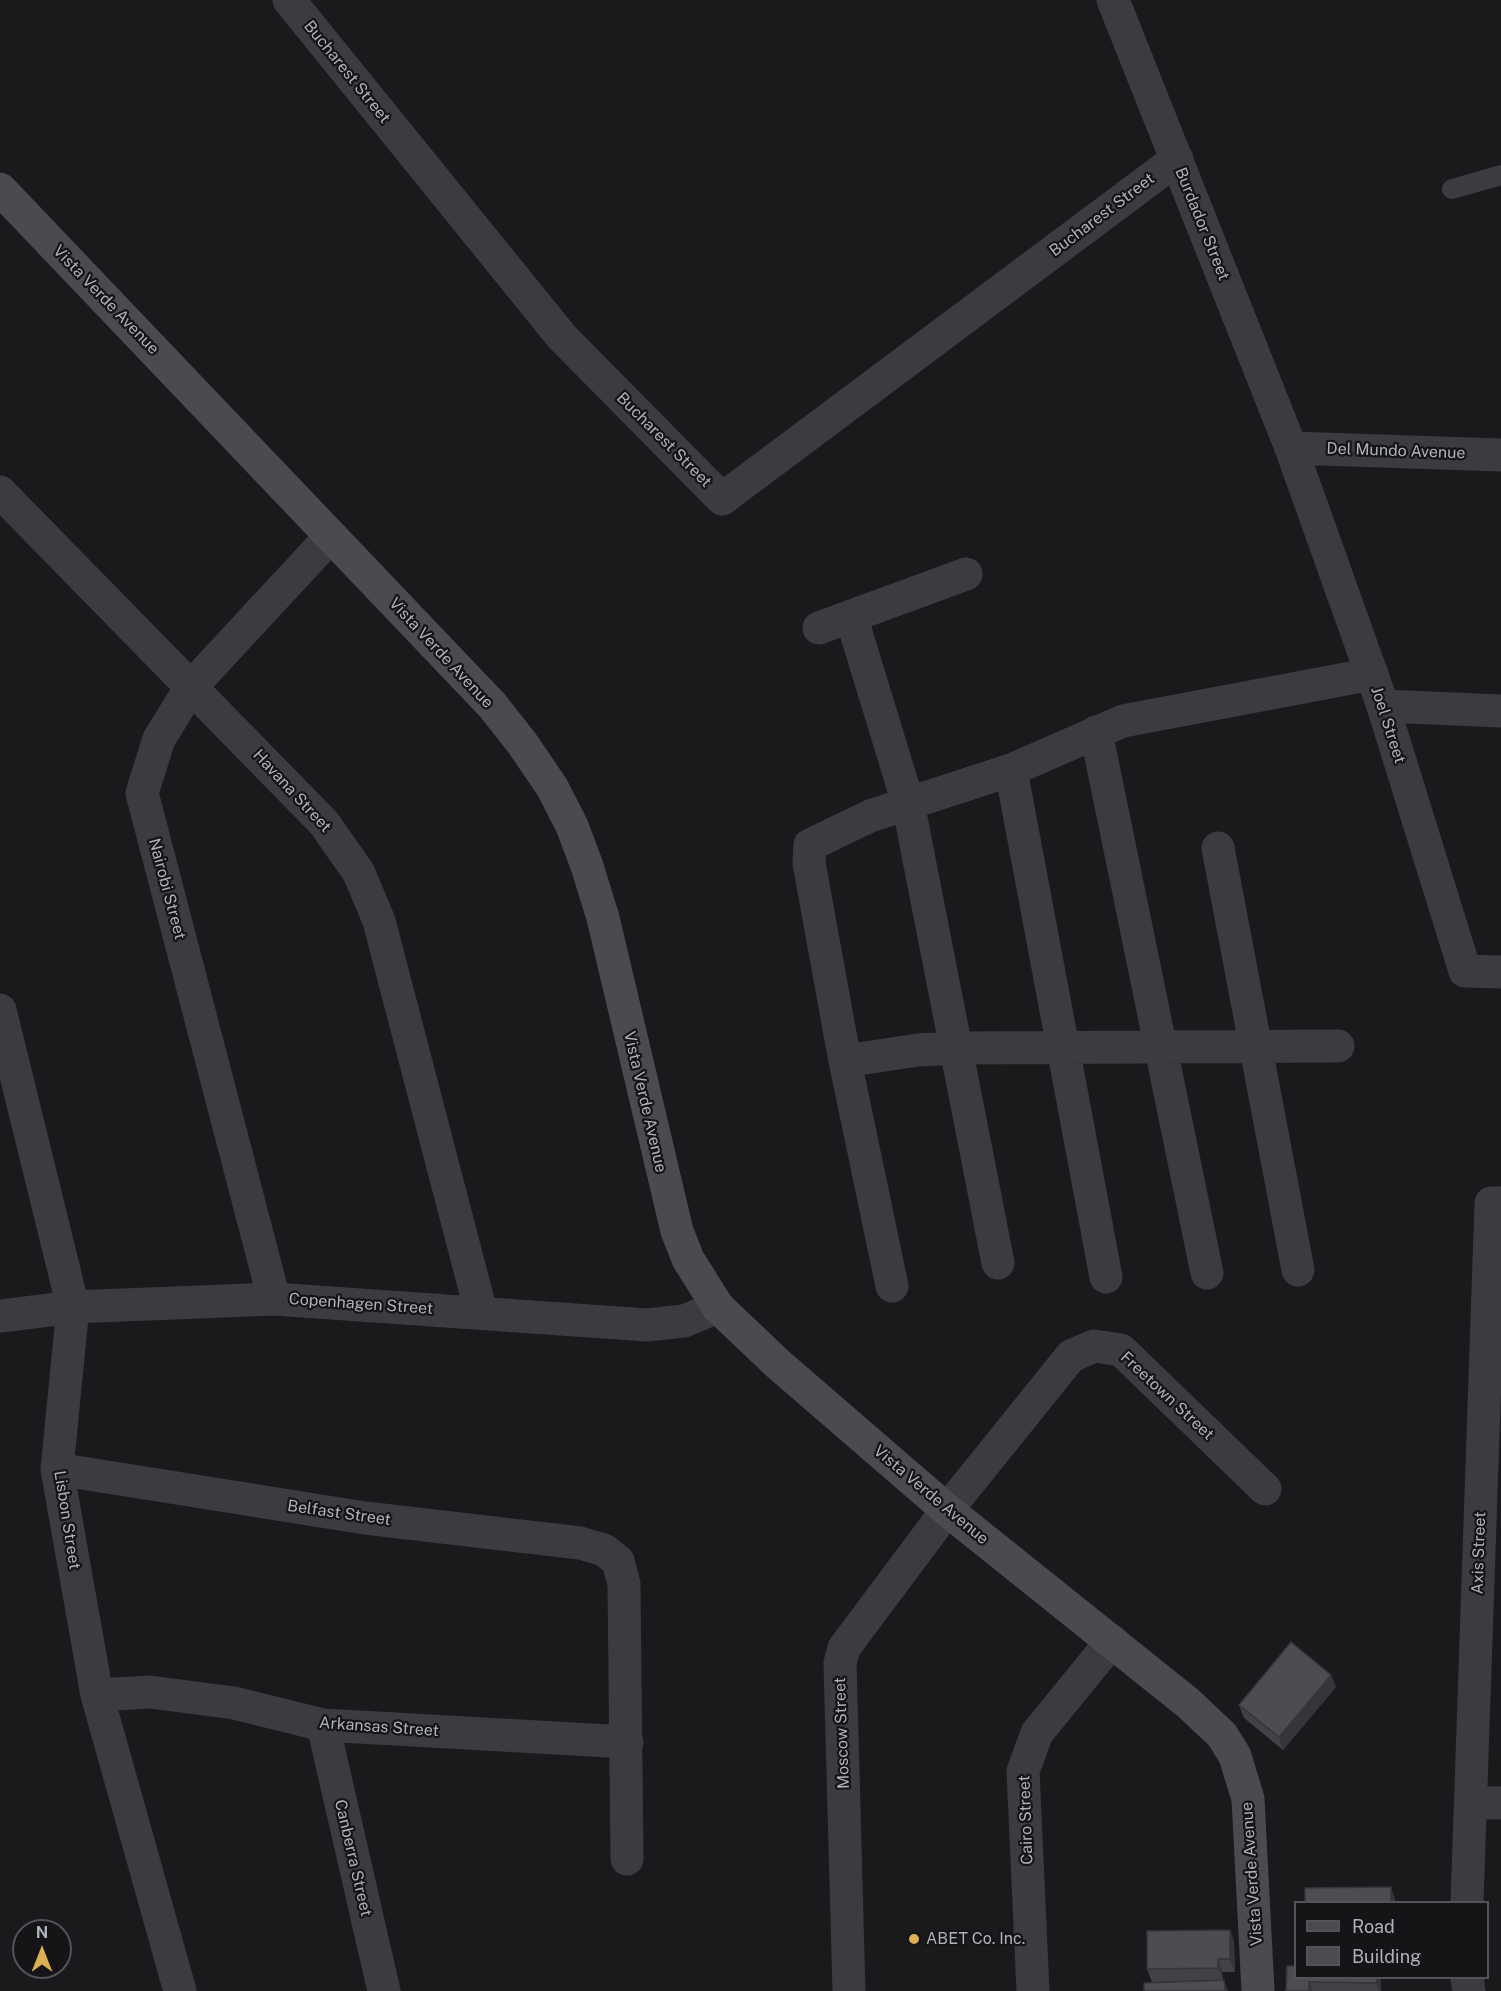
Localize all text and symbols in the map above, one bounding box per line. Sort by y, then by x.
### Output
street label: Bucharest Street [300,17,394,127]
street label: Burdador Street [1171,165,1233,283]
street label: Bucharest Street [1046,169,1158,261]
street label: Vista Verde Avenue [49,241,163,359]
street label: Bucharest Street [612,388,716,492]
street label: Del Mundo Avenue [1326,439,1466,463]
street label: Vista Verde Avenue [385,594,497,712]
street label: Joel Street [1367,684,1409,766]
street label: Havana Street [249,746,335,836]
street label: Nairobi Street [144,836,190,942]
street label: Vista Verde Avenue [619,1030,671,1174]
street label: Copenhagen Street [288,1289,434,1319]
street label: Freetown Street [1116,1348,1218,1444]
street label: Vista Verde Avenue [870,1441,992,1549]
street label: Lisbon Street [50,1469,84,1571]
street label: Belfast Street [286,1496,392,1530]
street label: Axis Street [1468,1511,1490,1595]
street label: Moscow Street [830,1677,854,1789]
street label: Arkansas Street [318,1713,440,1741]
street label: Cairo Street [1015,1775,1037,1865]
street label: Canberra Street [330,1798,376,1918]
street label: Vista Verde Avenue [1237,1801,1267,1947]
legend [1294,1901,1489,1979]
text: Road [1352,1916,1395,1937]
north arrow [12,1919,72,1979]
text: N [36,1923,48,1942]
place label: ABET Co. Inc. [926,1929,1025,1949]
marker: ABET Co. Inc. [907,1932,921,1946]
text: Building [1352,1946,1421,1967]

